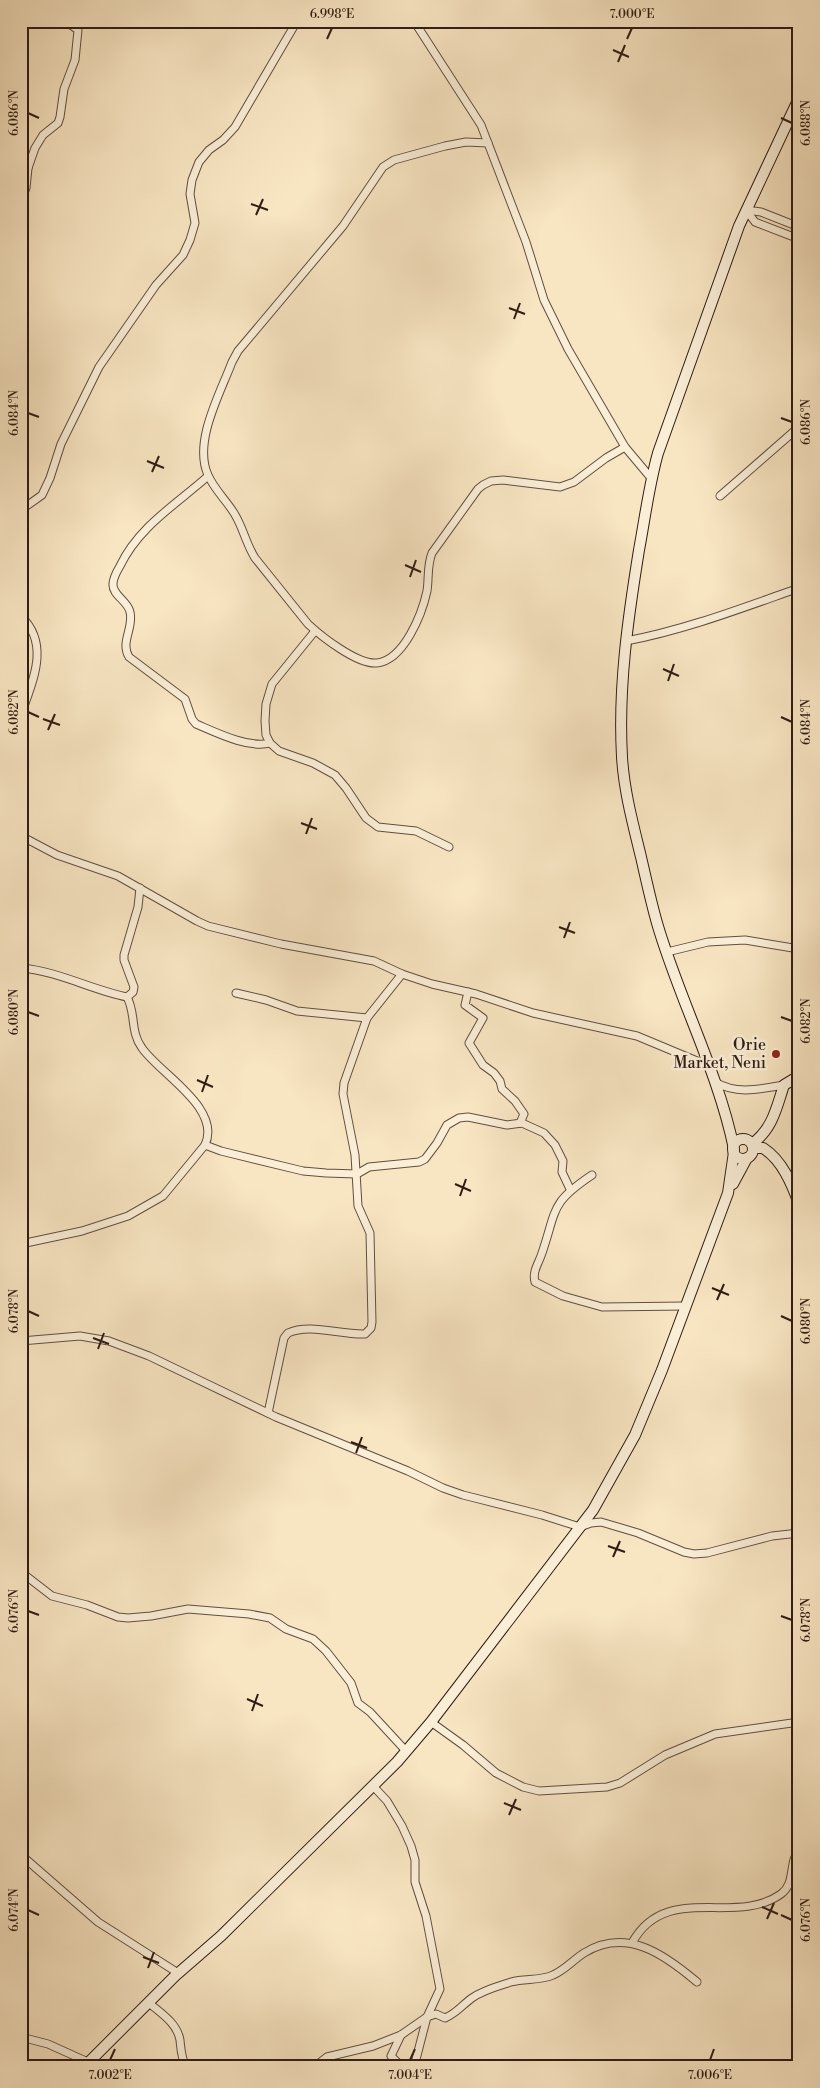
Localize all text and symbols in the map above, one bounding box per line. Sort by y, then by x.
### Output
text: 6.998°E [310,7,354,22]
text: 7.000°E [610,7,654,22]
text: 6.086°N [7,90,22,136]
text: 6.088°N [799,100,814,146]
text: 6.084°N [7,390,22,436]
text: 6.086°N [799,399,814,445]
text: 6.082°N [7,689,22,735]
text: 6.084°N [799,699,814,745]
text: 6.080°N [7,989,22,1035]
text: 6.082°N [799,998,814,1044]
place label: Orie Market, Neni [673,1035,766,1073]
marker: Orie Market, Neni [770,1048,782,1060]
text: 6.078°N [7,1289,22,1333]
text: 6.080°N [799,1298,814,1344]
text: 6.076°N [7,1589,22,1633]
text: 6.078°N [799,1598,814,1642]
text: 6.074°N [7,1888,22,1932]
text: 6.076°N [799,1898,814,1942]
text: 7.002°E [88,2068,132,2083]
text: 7.004°E [388,2068,432,2083]
text: 7.006°E [688,2068,732,2083]

